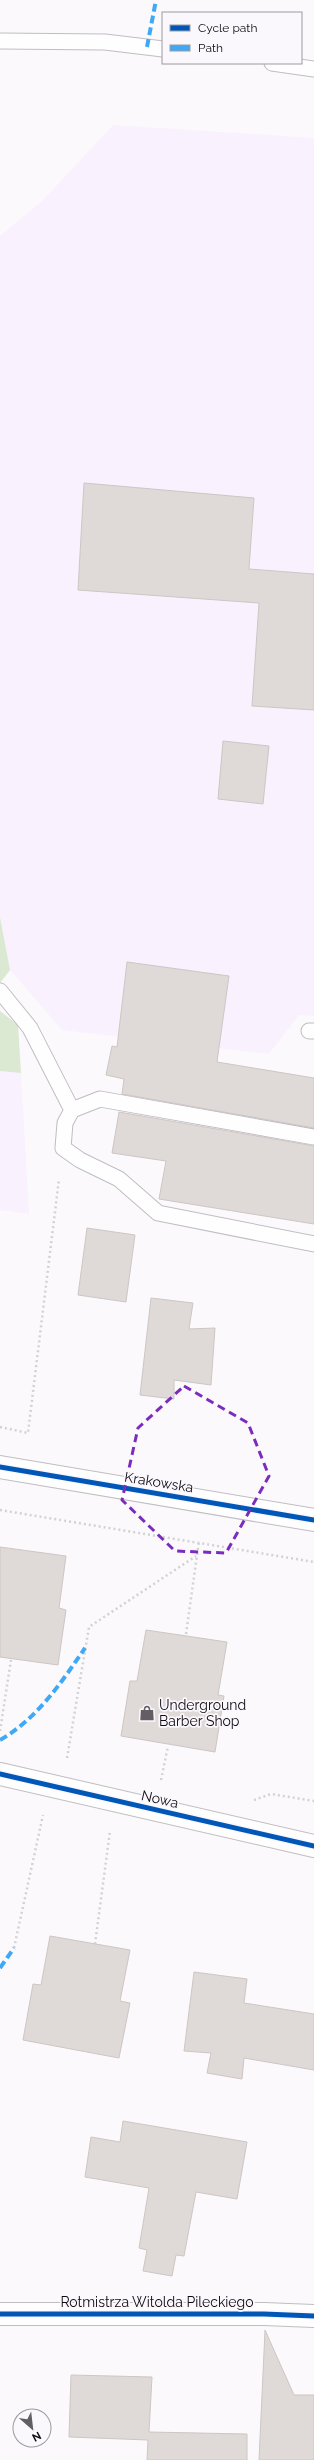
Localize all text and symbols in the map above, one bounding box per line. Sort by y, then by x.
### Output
legend [162,12,302,64]
text: Cycle path [198,21,257,35]
text: Path [198,41,223,55]
street label: Krakowska [123,1469,195,1495]
place label: Underground Barber Shop [159,1697,246,1729]
shop icon: Underground Barber Shop [138,1704,156,1722]
street label: Nowa [140,1787,180,1811]
street label: Rotmistrza Witolda Pileckiego [60,2294,254,2310]
north arrow [12,2408,52,2448]
text: N [30,2429,43,2444]

